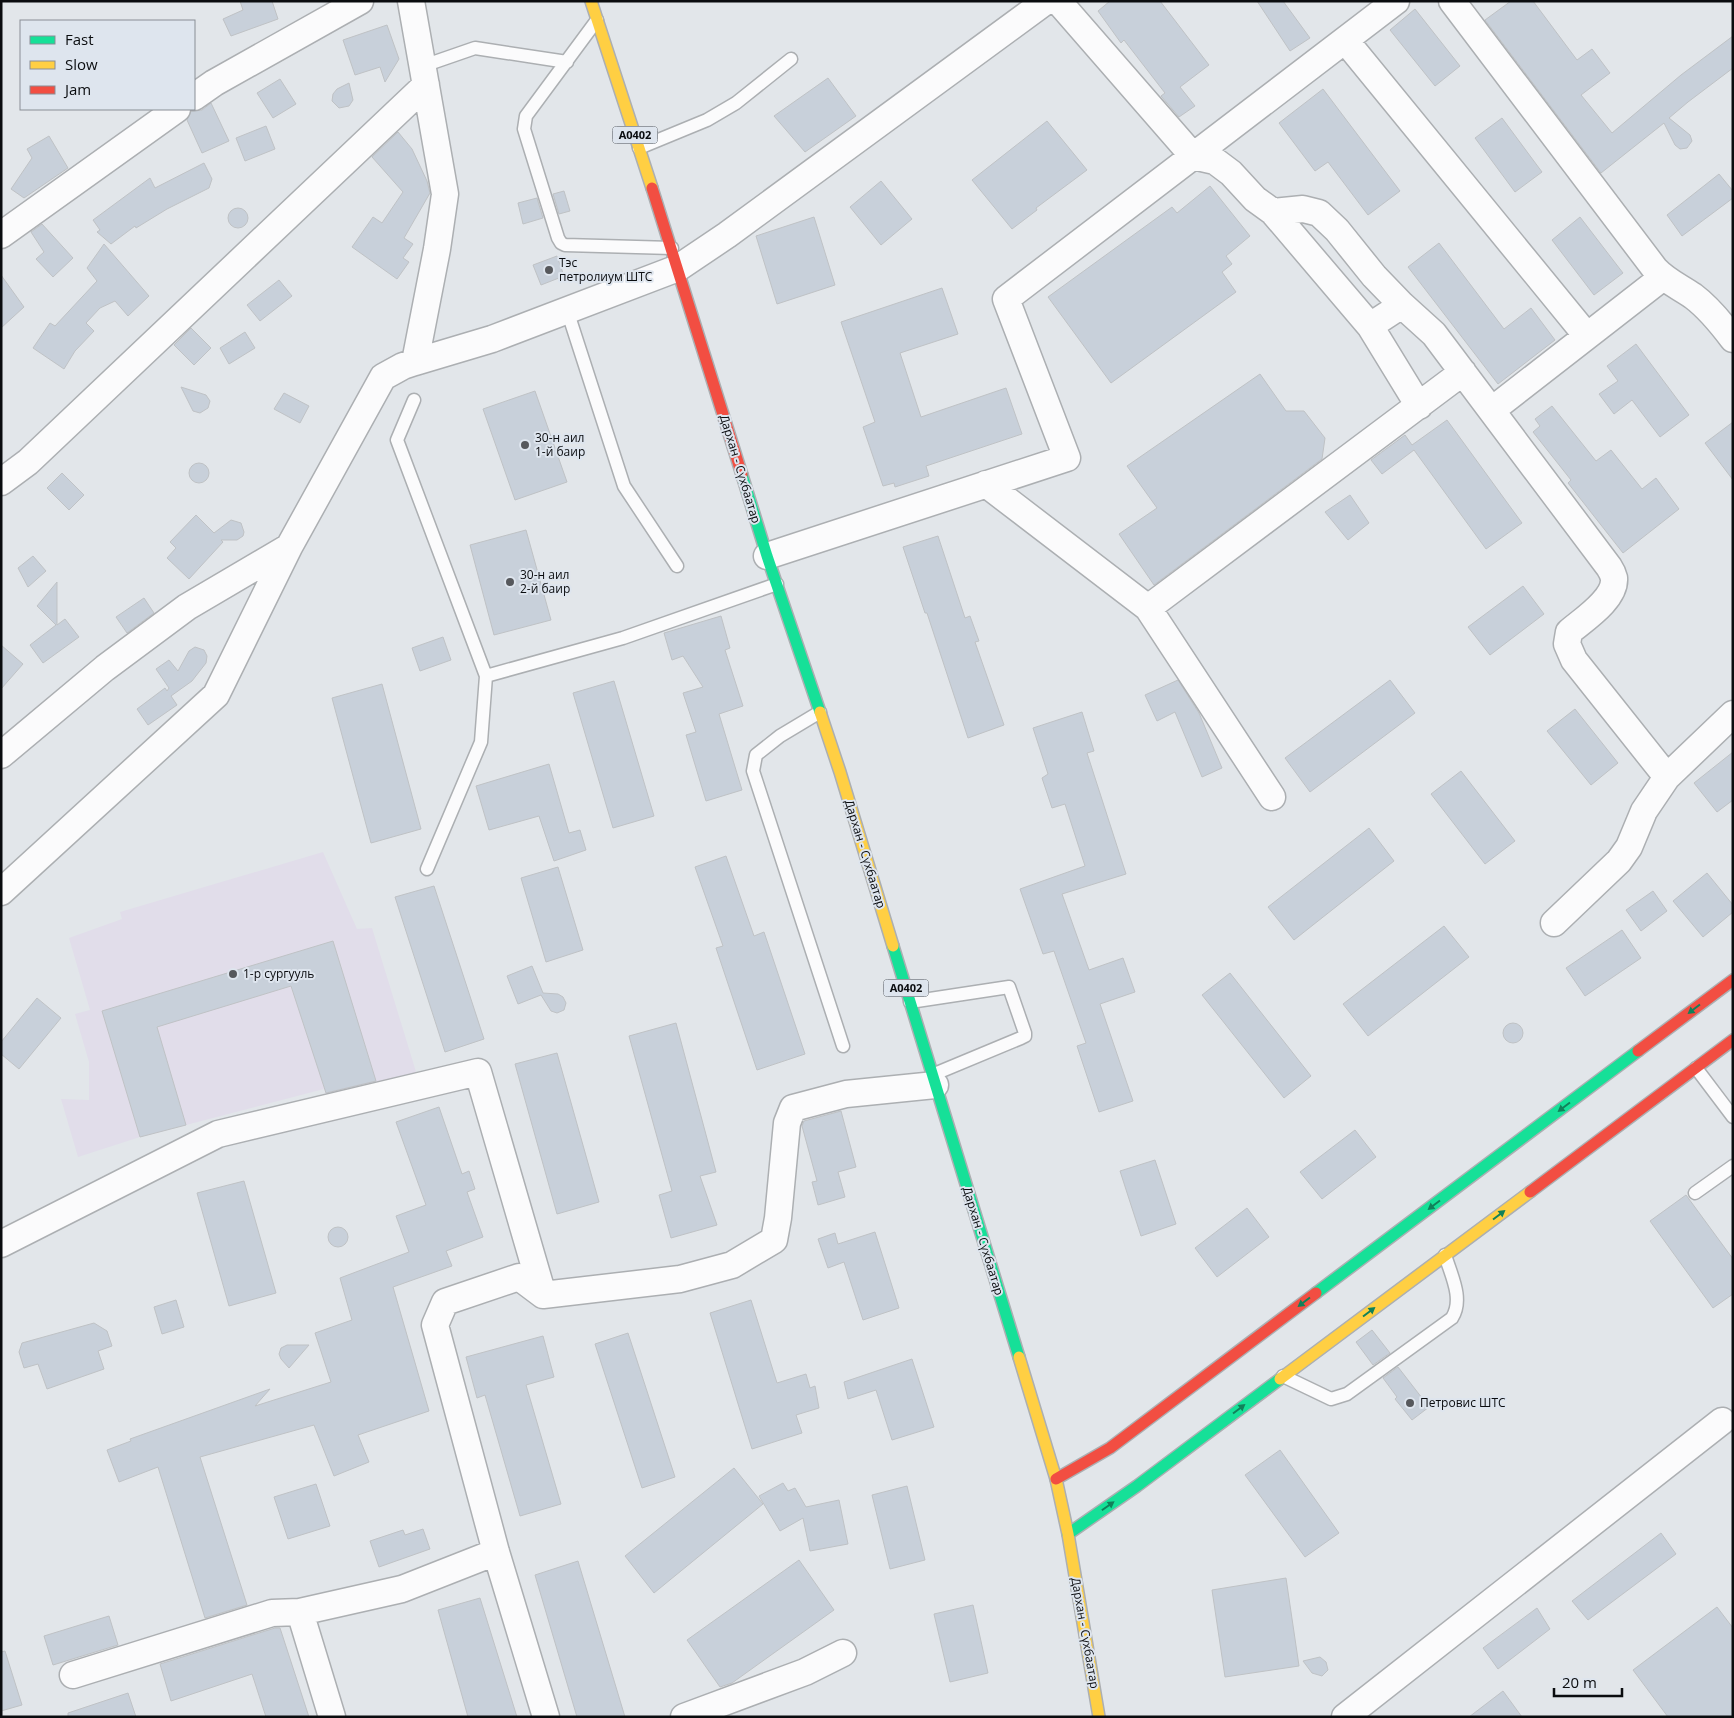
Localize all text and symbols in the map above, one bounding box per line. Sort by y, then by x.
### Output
legend [20,20,195,110]
text: Fast [65,29,94,49]
text: Slow [65,54,98,74]
text: Jam [63,79,91,99]
road number: A0402 [612,126,658,144]
place label: Тэс петролиум ШТС [559,254,653,285]
marker: Тэс петролиум ШТС [543,264,555,276]
street label: Дархан - Сүхбаатар [716,412,765,525]
place label: 30-н аил 1-й баир [535,429,585,460]
marker: 30-н аил 1-й баир [519,439,531,451]
place label: 30-н аил 2-й баир [520,566,570,597]
marker: 30-н аил 2-й баир [504,576,516,588]
street label: Дархан - Сүхбаатар [841,797,890,910]
place label: 1-р сургууль [243,965,314,982]
marker: 1-р сургууль [227,968,239,980]
road number: A0402 [884,980,928,996]
one-way arrow [1688,1004,1701,1015]
one-way arrow [1557,1102,1571,1112]
street label: Дархан - Сүхбаатар [959,1184,1008,1297]
one-way arrow [1428,1200,1441,1210]
one-way arrow [1492,1210,1506,1220]
one-way arrow [1298,1297,1311,1308]
one-way arrow [1362,1307,1376,1317]
place label: Петровис ШТС [1420,1394,1506,1411]
marker: Петровис ШТС [1404,1397,1416,1409]
one-way arrow [1232,1404,1245,1415]
one-way arrow [1101,1501,1115,1511]
street label: Дархан - Сүхбаатар [1067,1576,1104,1690]
scale bar [1554,1666,1622,1698]
text: 20 m [1562,1672,1597,1692]

